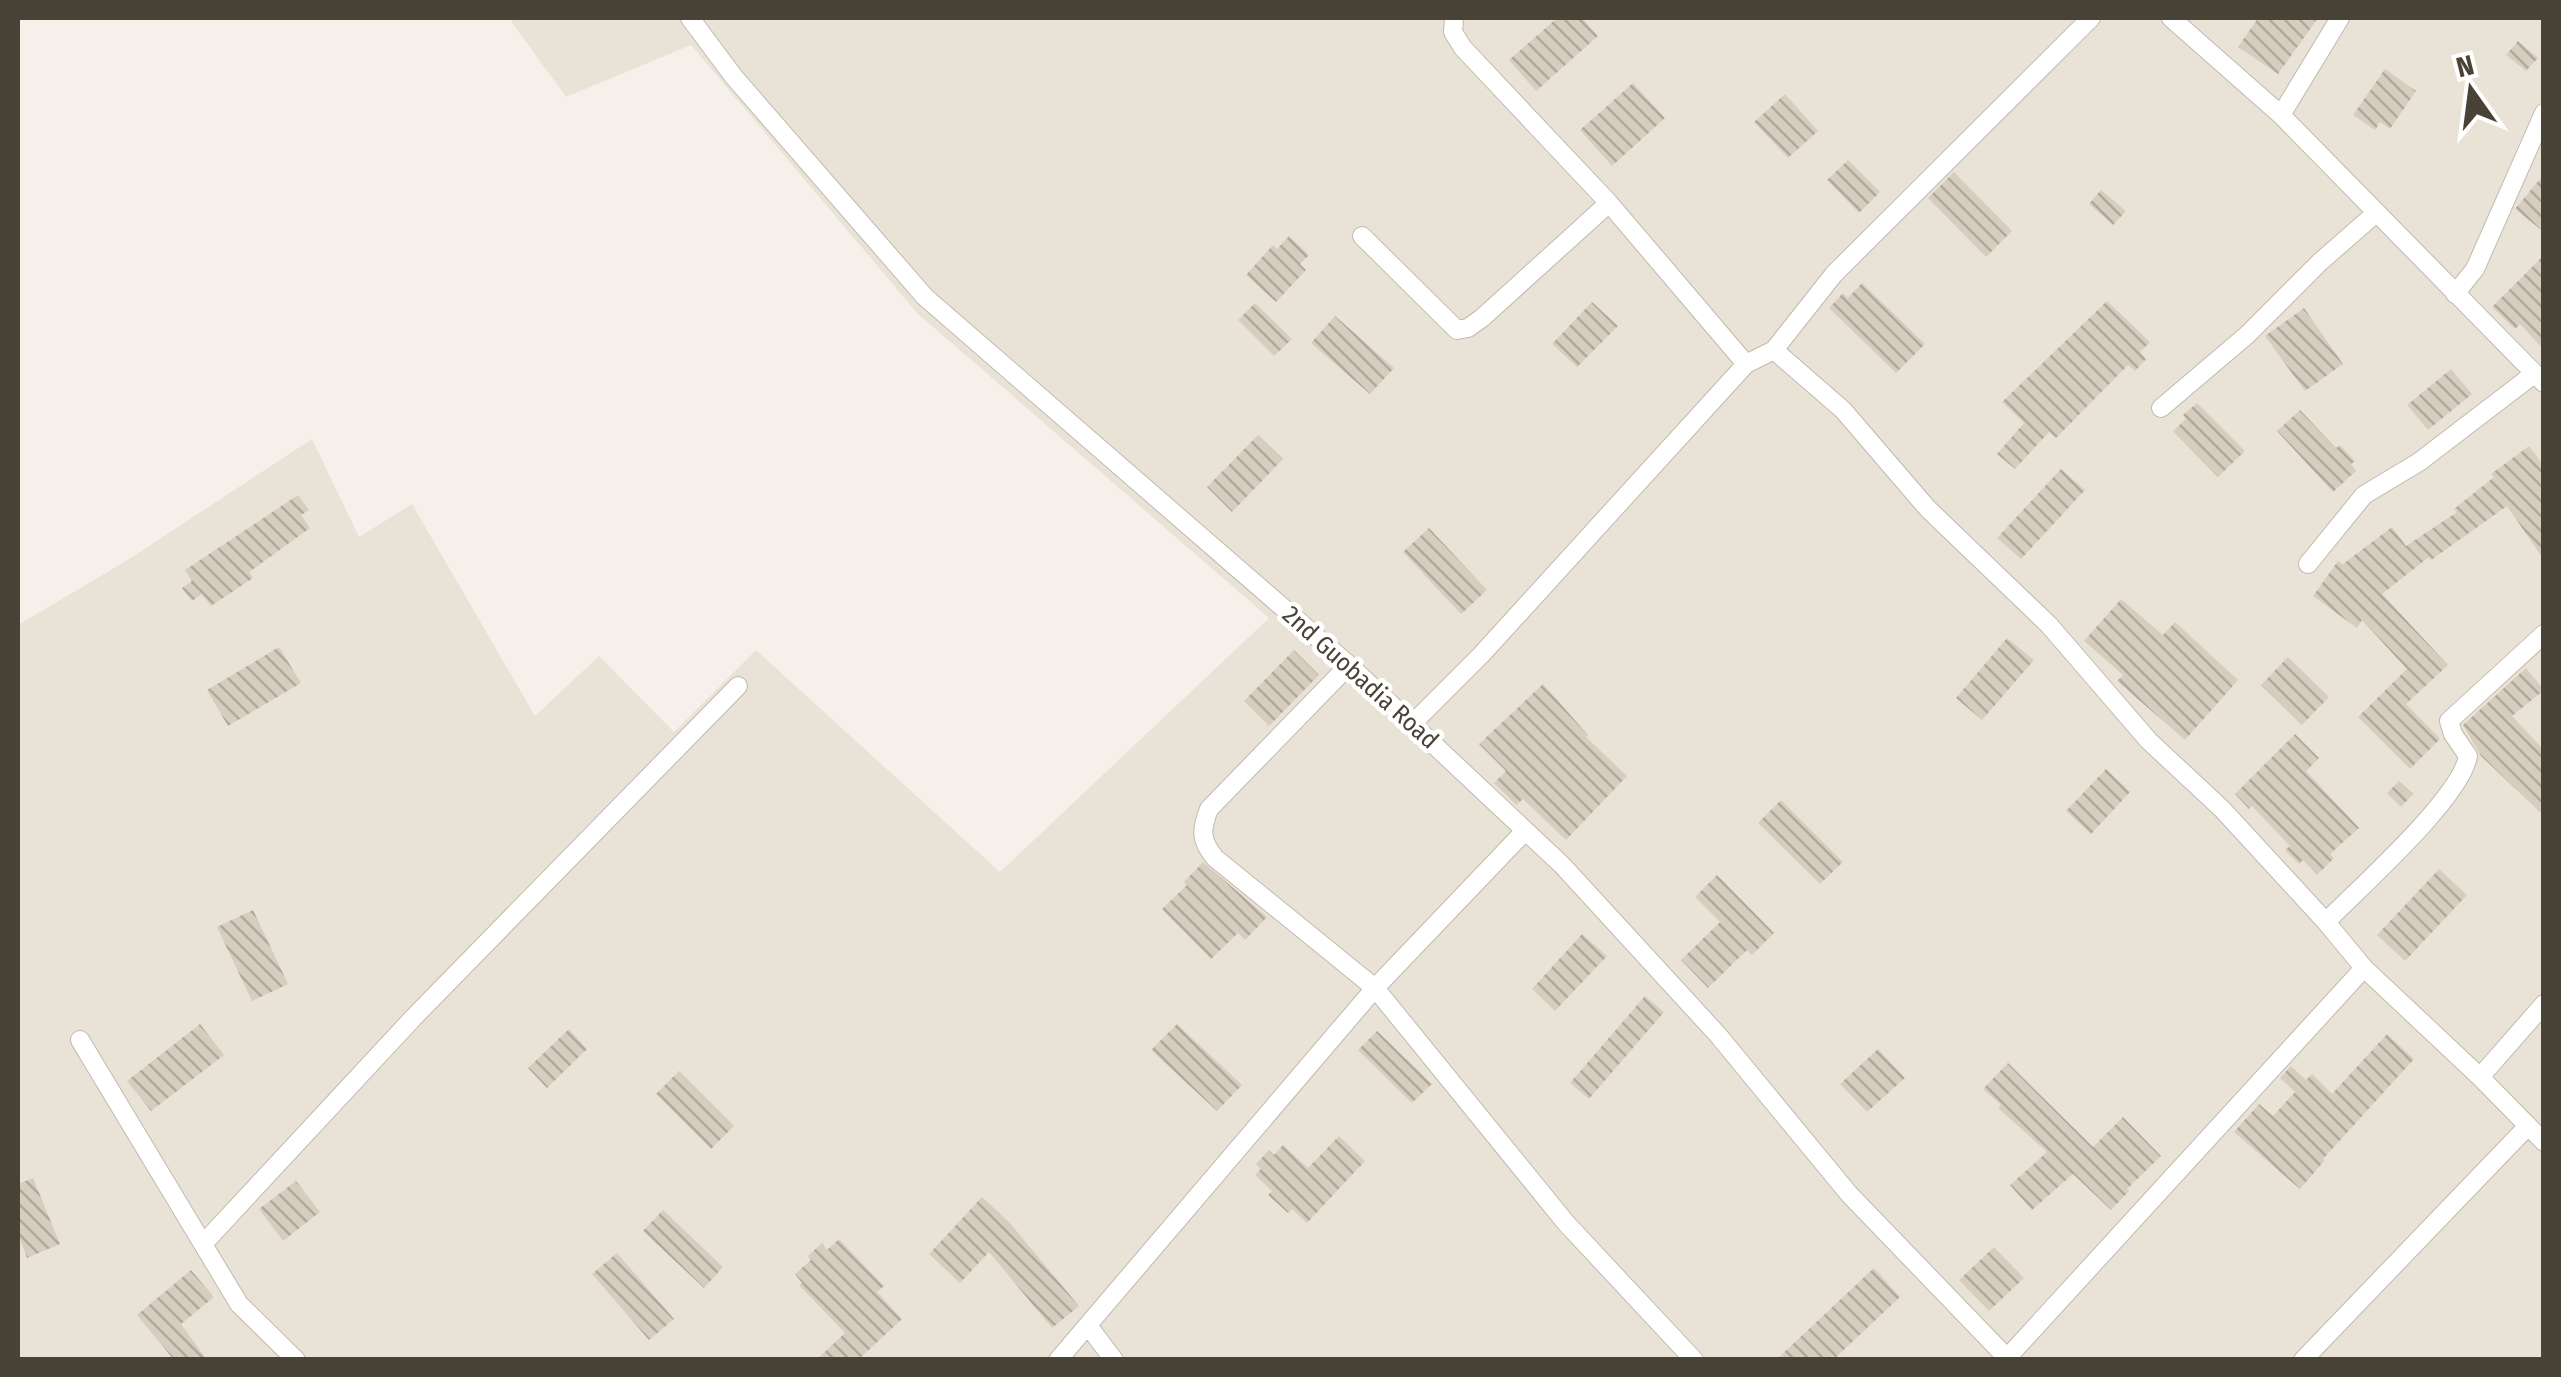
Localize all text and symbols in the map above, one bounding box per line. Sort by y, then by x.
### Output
north arrow [2421,40,2521,140]
text: N [2453,48,2477,84]
street label: 2nd Guobadia Road [1276,600,1444,755]

